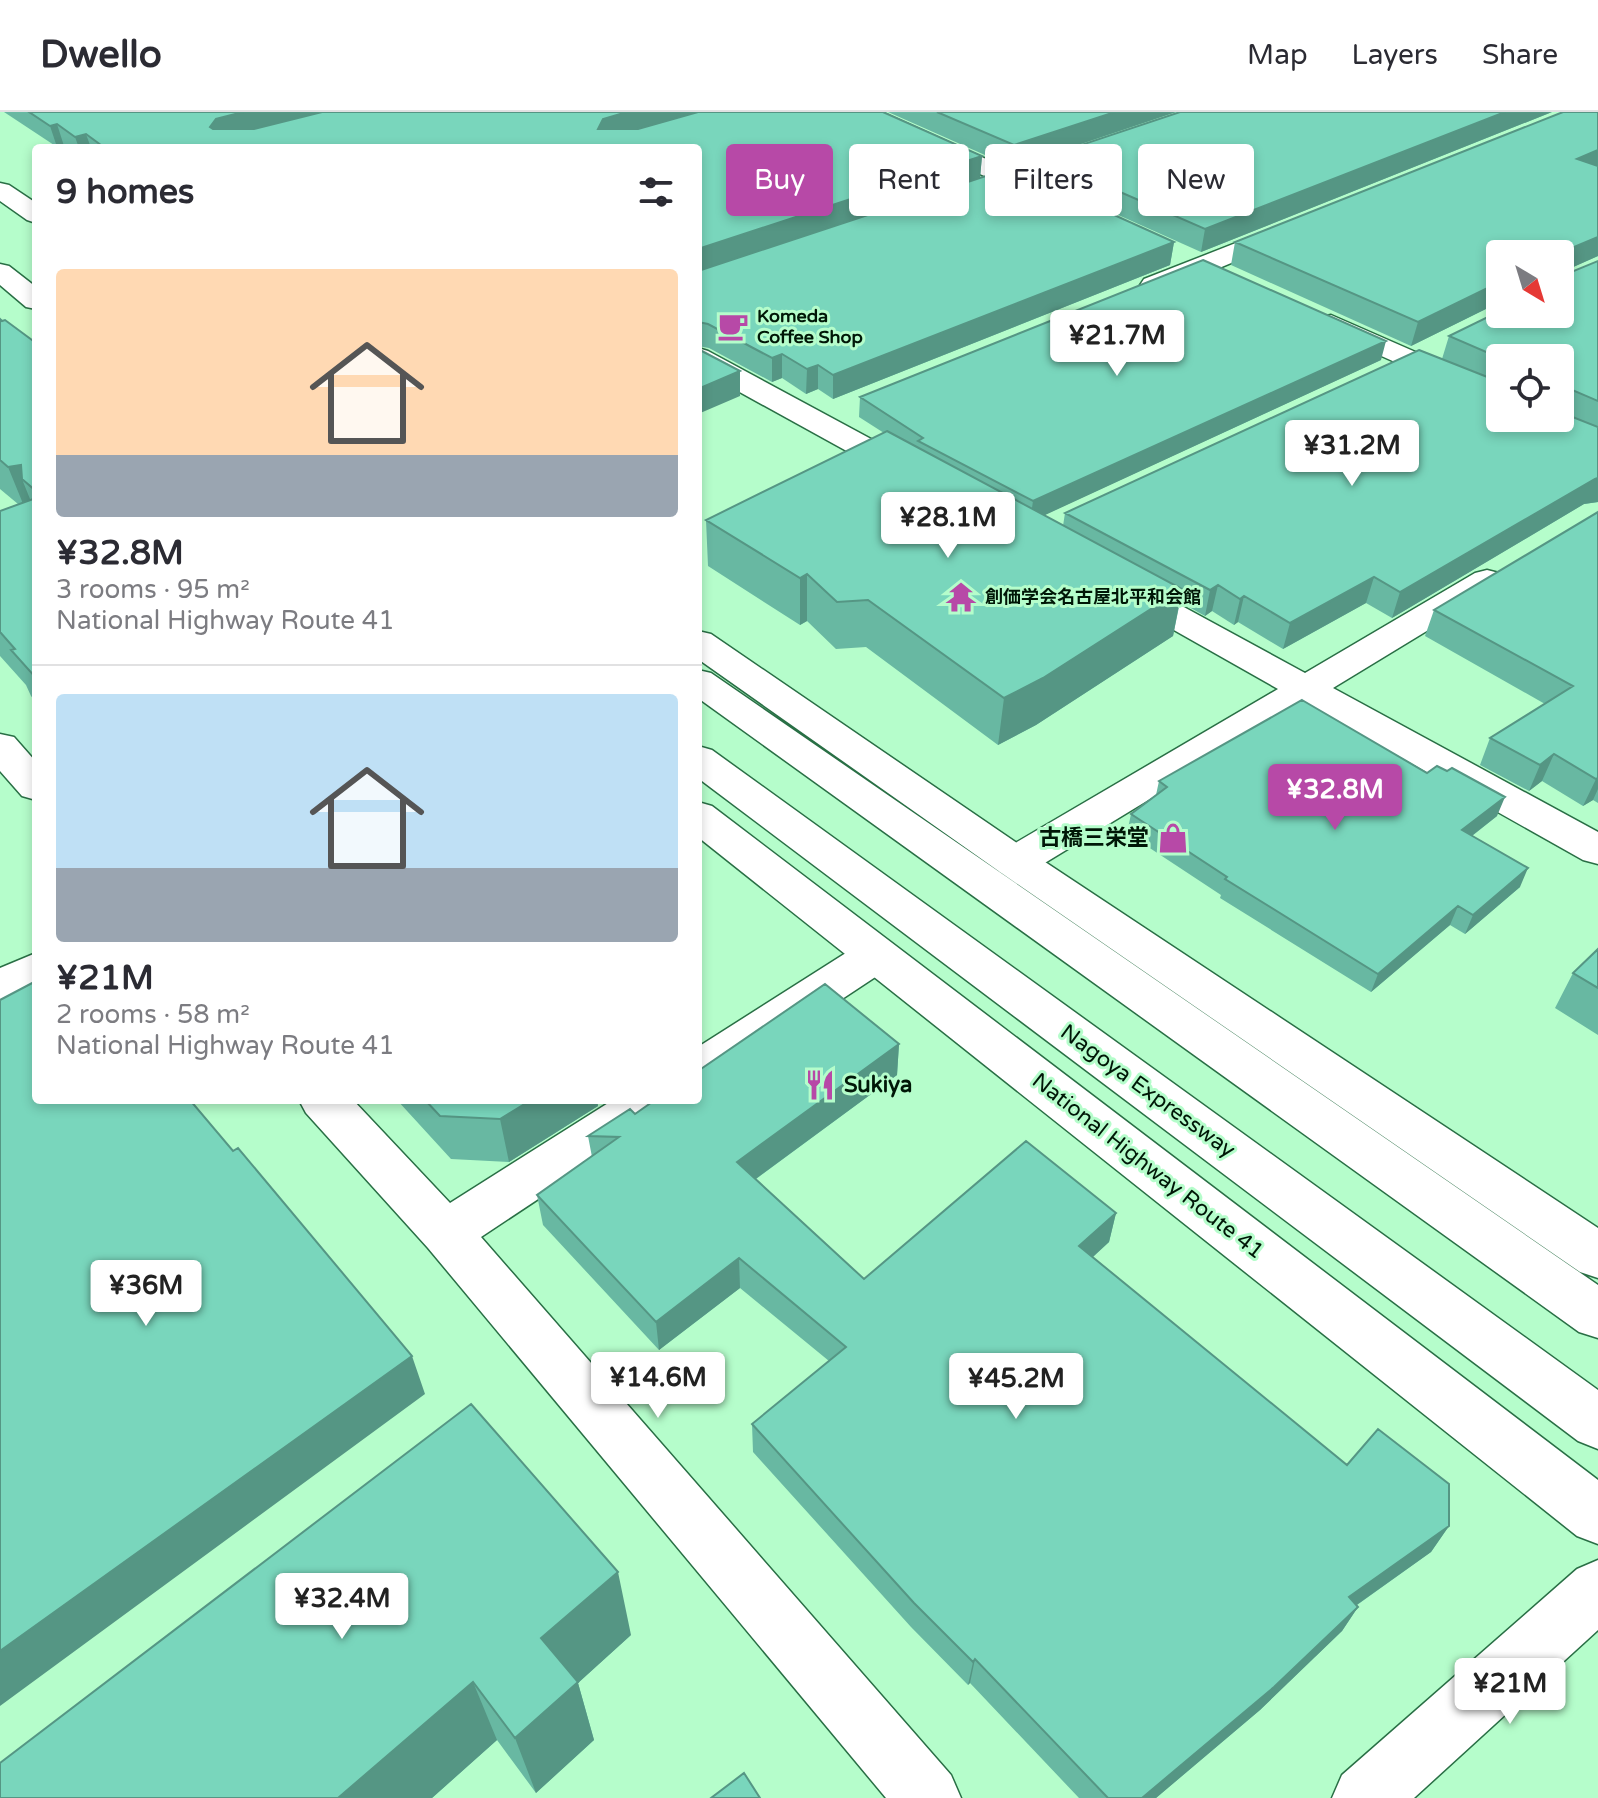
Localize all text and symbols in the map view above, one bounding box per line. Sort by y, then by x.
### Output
text: Dwello [40,32,162,78]
text: Map [1247,38,1308,72]
text: Layers [1352,38,1438,72]
text: Share [1482,38,1558,72]
chip: Buy [726,144,833,216]
chip: Rent [849,144,969,216]
chip: Filters [985,144,1122,216]
chip: New [1138,144,1254,216]
icon: filters [634,170,678,214]
text: 9 homes [56,172,194,213]
north arrow [1486,240,1574,328]
map controls [1486,240,1574,432]
place label: Komeda Coffee Shop [757,305,863,348]
cafe icon: Komeda Coffee Shop [716,309,750,343]
pin: ¥21.7M [1052,310,1182,378]
text: ¥21.7M [1068,320,1166,351]
icon: home [295,321,439,465]
button: locate [1486,344,1574,432]
pin: ¥31.2M [1287,420,1417,488]
text: ¥31.2M [1303,430,1401,461]
pin: ¥28.1M [883,492,1013,560]
text: ¥28.1M [899,502,997,533]
text: ¥32.8M [56,533,184,574]
text: 3 rooms · 95 m² [56,574,250,605]
temple icon: 創価学会名古屋北平和会館 [944,580,978,614]
place label: 創価学会名古屋北平和会館 [985,586,1201,608]
text: National Highway Route 41 [56,605,395,636]
icon: home [295,746,439,890]
pin: ¥32.8M [1270,764,1400,832]
text: ¥32.8M [1286,774,1384,805]
shop icon: 古橋三栄堂 [1156,821,1190,855]
place label: 古橋三栄堂 [1039,825,1149,851]
text: ¥21M [56,958,154,999]
text: 2 rooms · 58 m² [56,999,250,1030]
street label: Nagoya Expressway [1056,1019,1241,1163]
text: National Highway Route 41 [56,1030,395,1061]
restaurant icon: Sukiya [803,1068,837,1102]
street label: National Highway Route 41 [1027,1068,1269,1264]
place label: Sukiya [844,1072,912,1098]
pin: ¥36M [99,1260,193,1328]
text: ¥36M [109,1270,183,1301]
pin: ¥14.6M [593,1352,723,1420]
pin: ¥45.2M [951,1353,1081,1421]
text: ¥14.6M [609,1362,707,1393]
text: ¥45.2M [967,1363,1065,1394]
pin: ¥32.4M [277,1573,407,1641]
text: ¥32.4M [293,1583,391,1614]
pin: ¥21M [1463,1658,1557,1726]
text: ¥21M [1473,1668,1547,1699]

